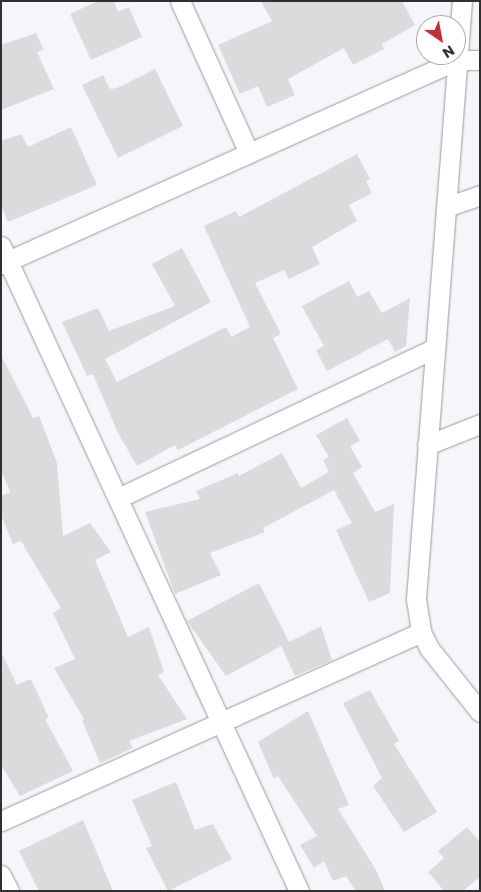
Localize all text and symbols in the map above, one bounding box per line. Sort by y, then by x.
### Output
north arrow [416,15,466,65]
text: N [439,40,458,63]

